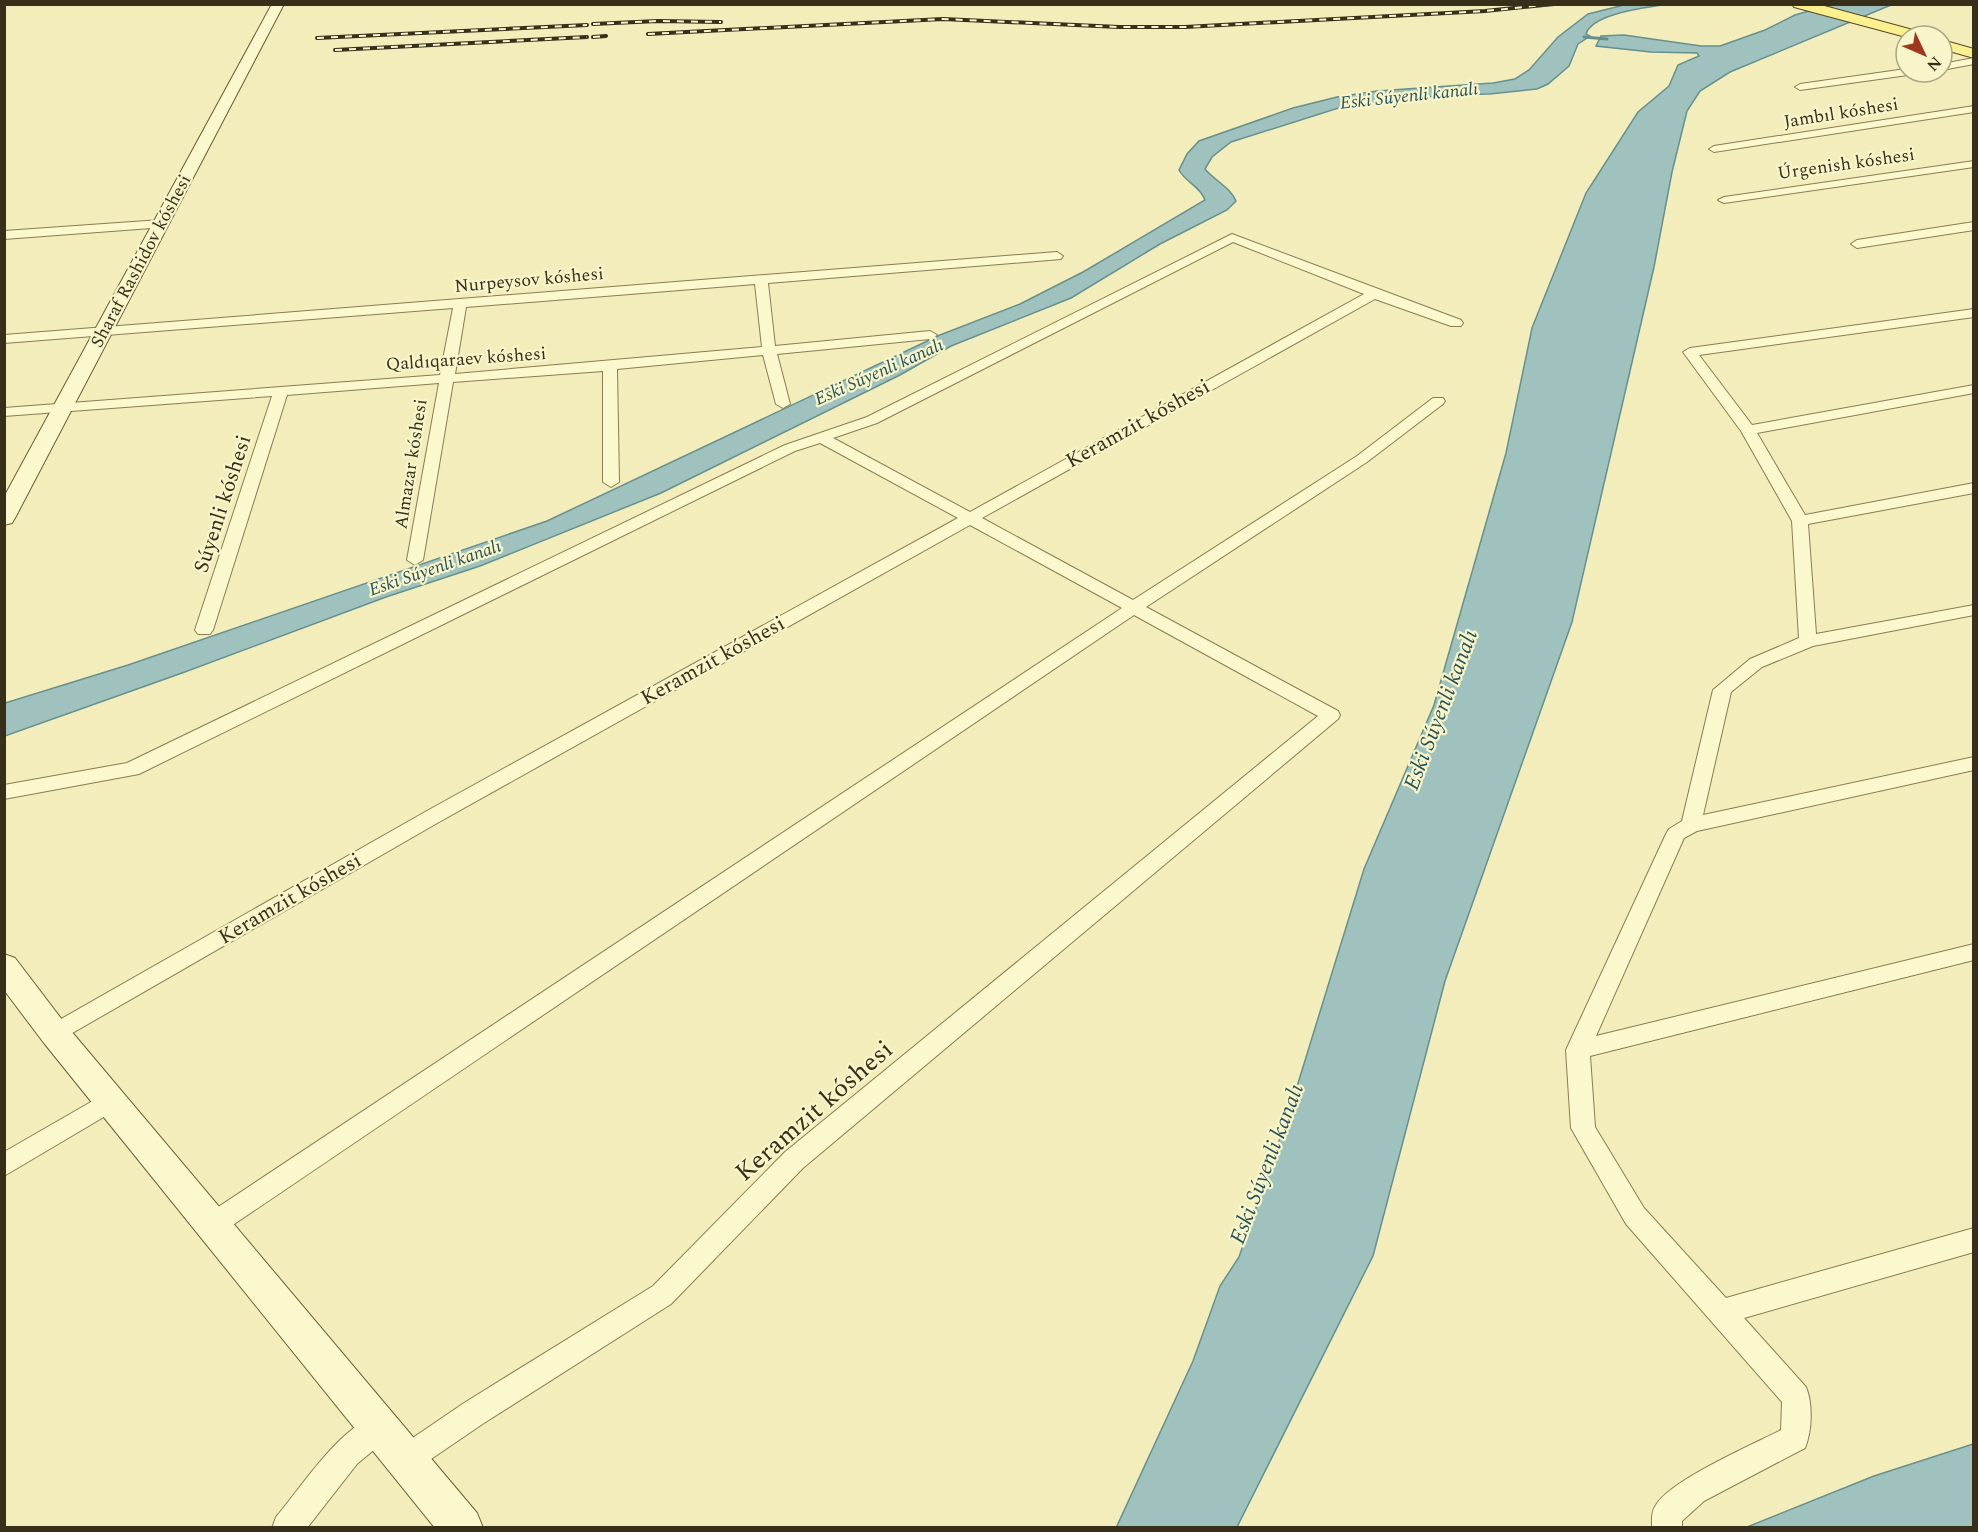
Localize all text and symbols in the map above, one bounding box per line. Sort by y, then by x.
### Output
north arrow [1894,24,1954,84]
text: N [1921,51,1947,77]
water label: Eski Súyenli kanalı [1339,75,1479,117]
street label: Jambıl kóshesi [1782,91,1900,135]
street label: Úrgenish kóshesi [1776,141,1916,187]
street label: Sharaf Rashidov kóshesi [84,170,198,352]
street label: Nurpeysov kóshesi [453,260,605,300]
water label: Eski Súyenli kanalı [810,331,948,413]
street label: Qaldıqaraev kóshesi [385,340,547,378]
street label: Keramzit kóshesi [1060,371,1216,477]
street label: Almazar kóshesi [387,397,435,531]
street label: Súyenli kóshesi [186,431,260,577]
water label: Eski Súyenli kanalı [365,533,505,603]
street label: Keramzit kóshesi [635,608,791,714]
water label: Eski Súyenli kanalı [1395,625,1487,795]
street label: Keramzit kóshesi [212,845,368,953]
street label: Keramzit kóshesi [726,1031,902,1191]
water label: Eski Súyenli kanalı [1221,1079,1313,1249]

